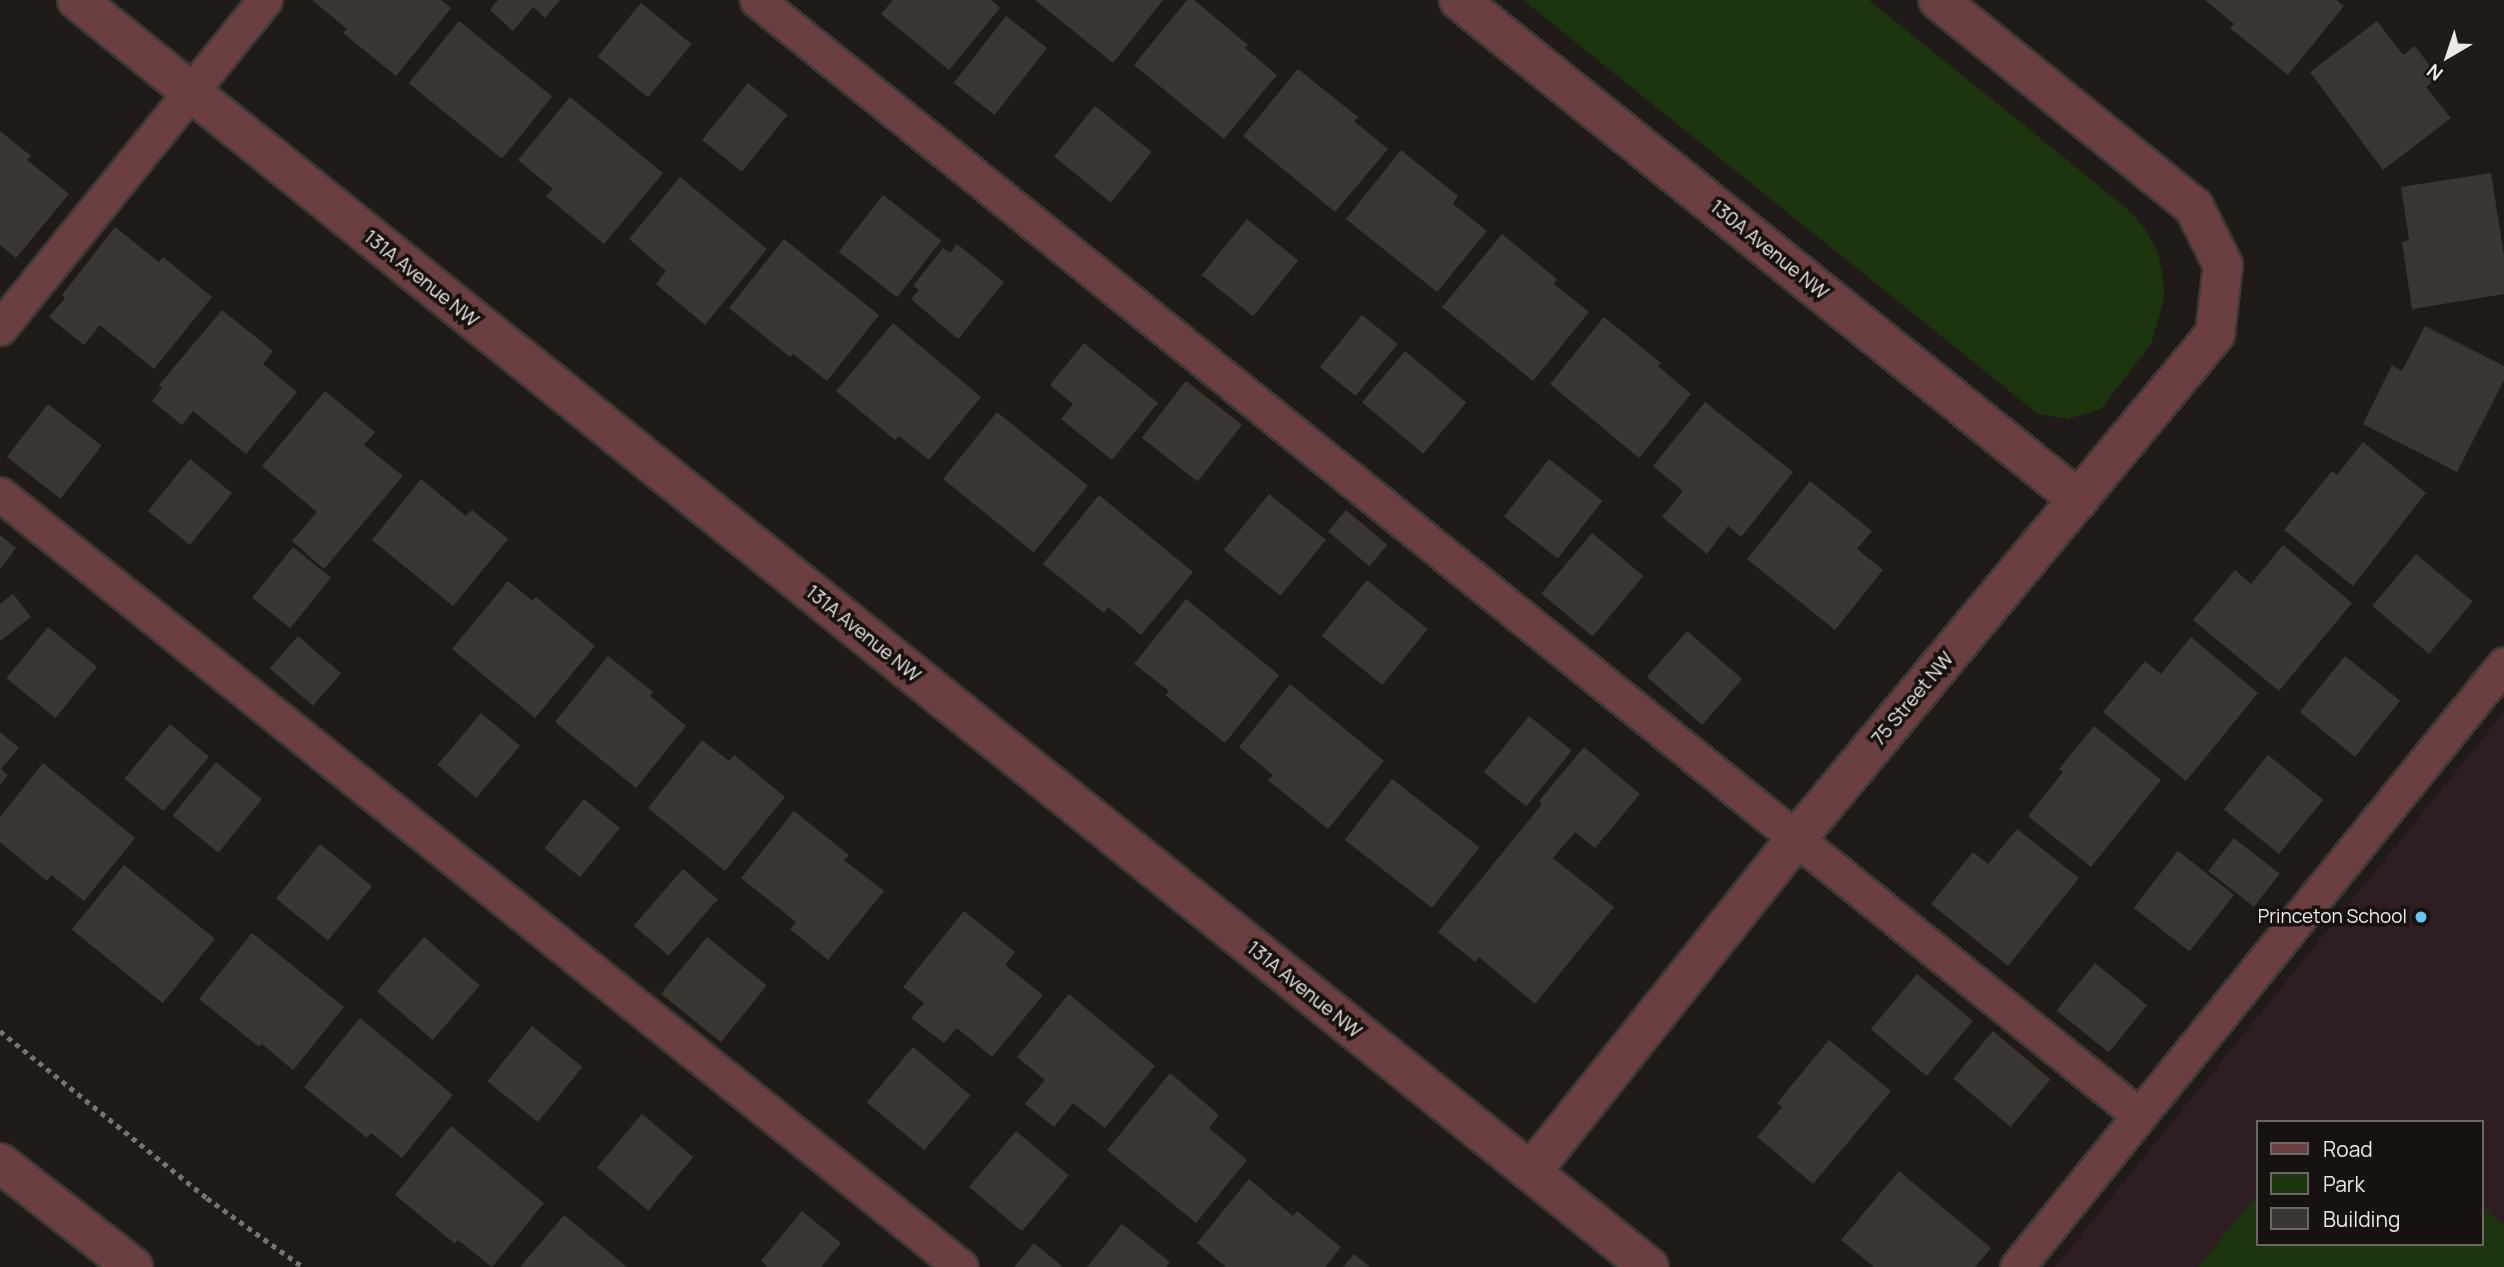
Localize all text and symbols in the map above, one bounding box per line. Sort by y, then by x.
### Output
north arrow [2413,21,2483,91]
text: N [2421,58,2448,87]
street label: 130A Avenue NW [1705,196,1833,304]
street label: 131A Avenue NW [359,226,483,332]
street label: 131A Avenue NW [801,581,925,687]
street label: 75 Street NW [1867,648,1959,750]
place label: Princeton School [2258,906,2407,928]
marker: Princeton School [2413,909,2429,925]
street label: 131A Avenue NW [1242,937,1366,1043]
legend [2256,1120,2483,1246]
text: Road [2323,1135,2373,1163]
text: Park [2323,1170,2365,1198]
text: Building [2323,1205,2400,1233]

